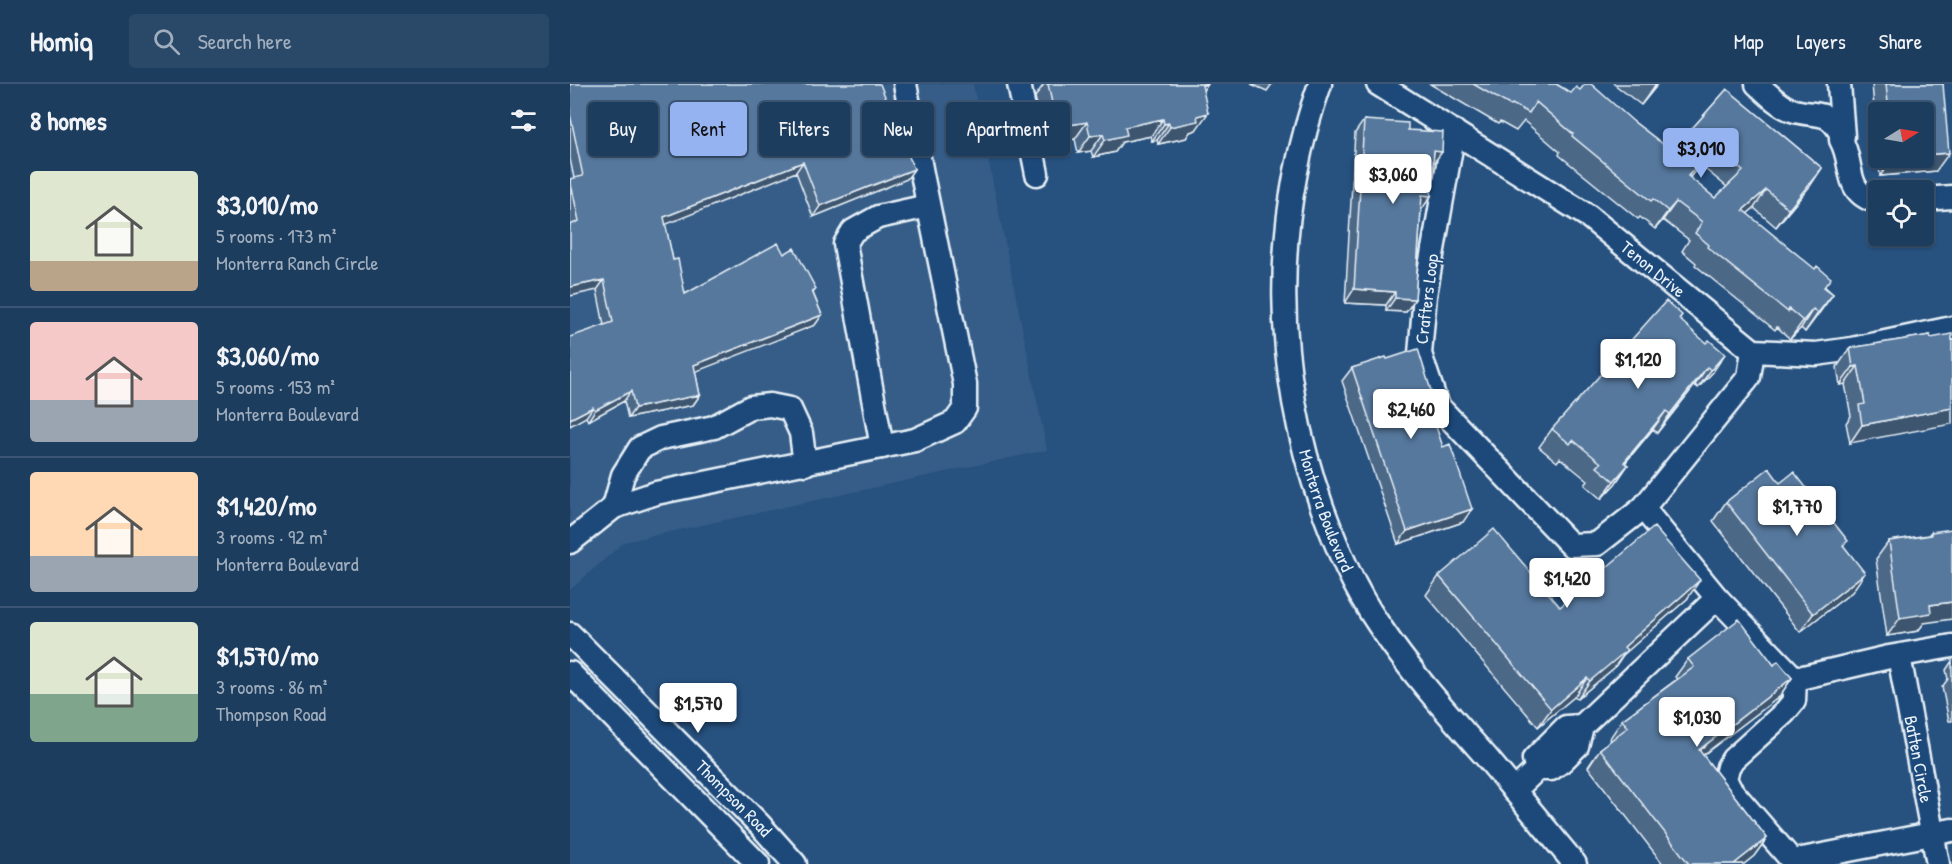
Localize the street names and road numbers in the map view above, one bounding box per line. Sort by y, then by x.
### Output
street label: Tenon Drive [1616,235,1691,303]
street label: Crafters Loop [1409,252,1444,345]
street label: Monterra Boulevard [1293,447,1360,576]
street label: Batten Circle [1898,714,1939,805]
street label: Thompson Road [690,754,778,842]

